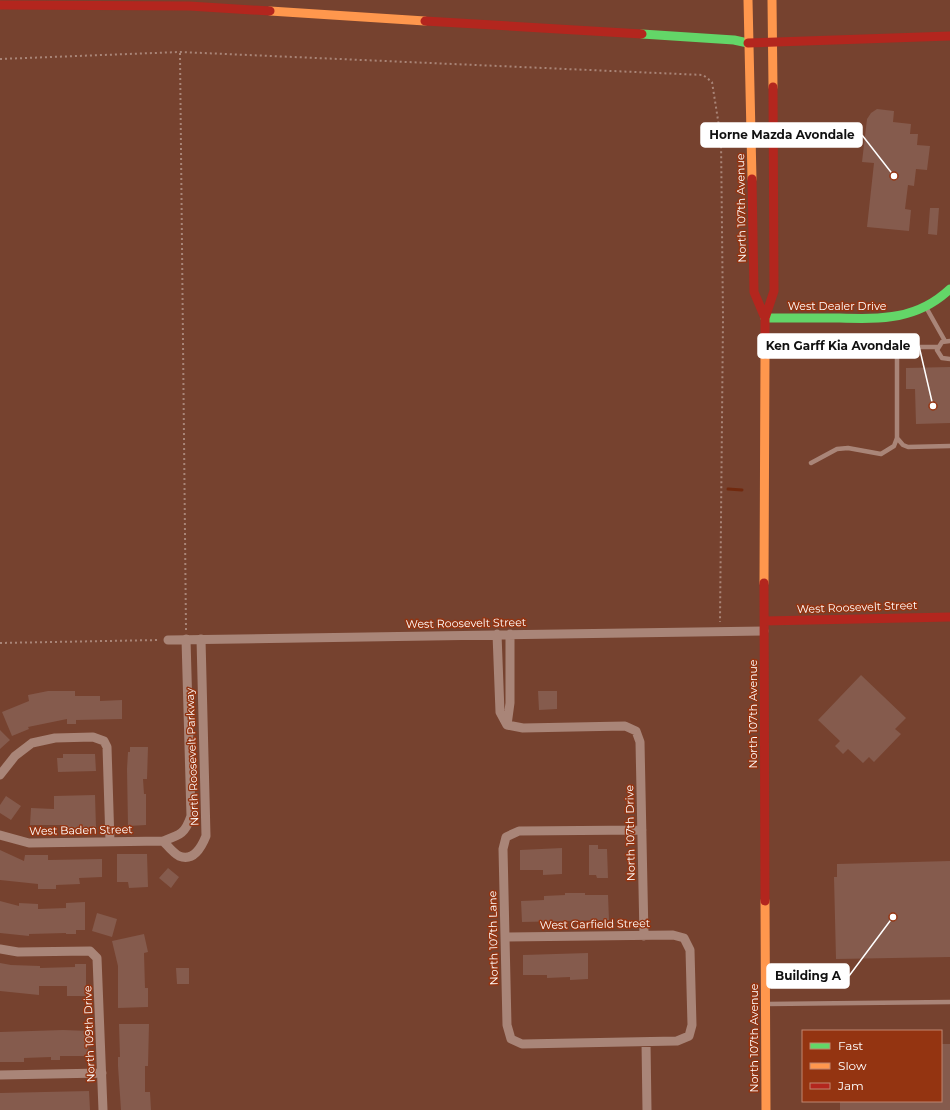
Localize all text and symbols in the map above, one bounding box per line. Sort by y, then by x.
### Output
callout: Horne Mazda Avondale [701,123,862,147]
text: Horne Mazda Avondale [709,127,855,142]
street label: North 107th Avenue [733,153,749,263]
street label: West Dealer Drive [788,299,887,313]
callout: Ken Garff Kia Avondale [758,334,919,358]
text: Ken Garff Kia Avondale [766,338,911,353]
street label: West Roosevelt Street [797,598,918,616]
street label: West Roosevelt Street [406,615,527,631]
street label: North 107th Avenue [746,659,760,768]
street label: North Roosevelt Parkway [183,688,201,826]
street label: North 107th Drive [622,784,638,881]
street label: West Baden Street [29,822,133,838]
street label: North 107th Lane [485,890,501,985]
street label: West Garfield Street [540,916,651,932]
callout: Building A [767,964,849,988]
text: Building A [775,968,842,983]
street label: North 107th Avenue [747,983,761,1092]
street label: North 109th Drive [80,985,98,1083]
legend [802,1030,942,1102]
text: Fast [838,1038,863,1053]
text: Slow [838,1058,867,1073]
text: Jam [837,1078,864,1093]

